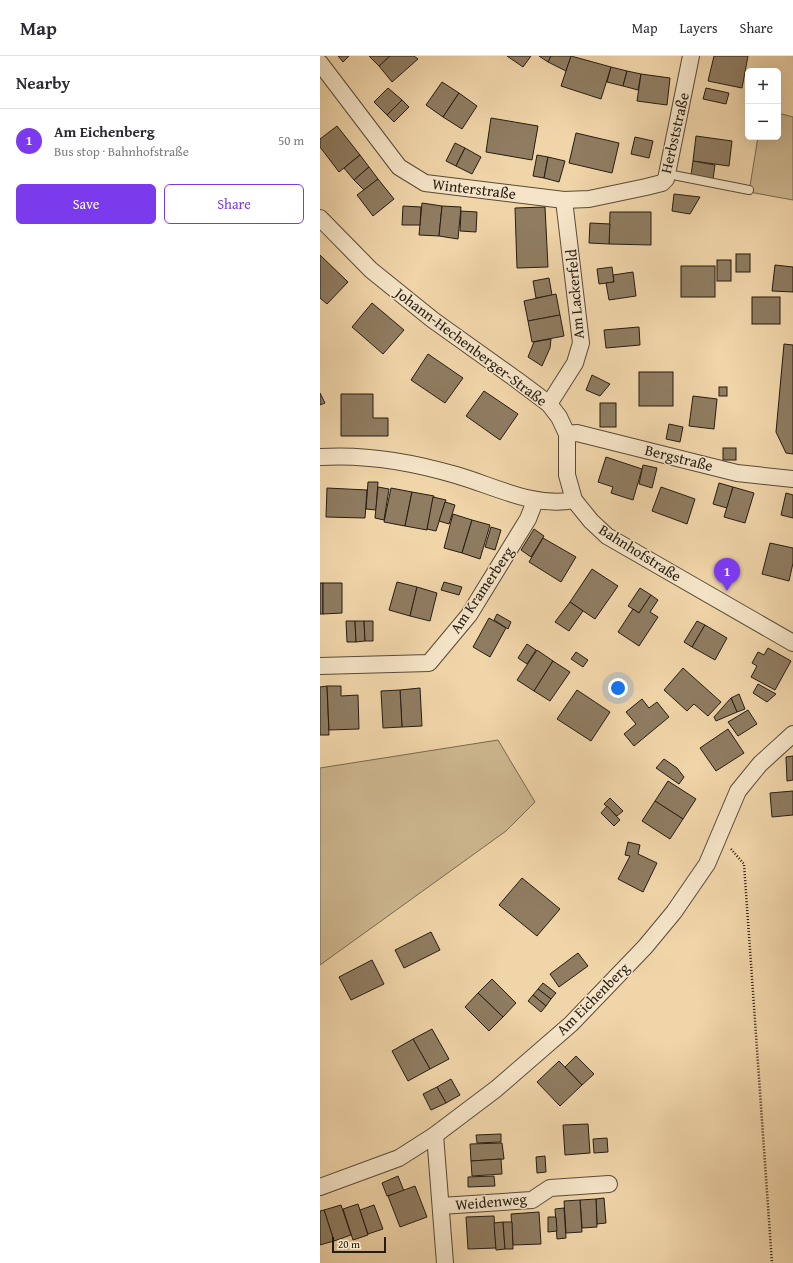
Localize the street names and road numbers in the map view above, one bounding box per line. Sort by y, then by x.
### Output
street label: Herbststraße [655,90,694,175]
street label: Winterstraße [431,173,517,204]
street label: Am Lackerfeld [560,248,589,340]
street label: Johann-Hechenberger-Straße [389,281,552,411]
street label: Bergstraße [643,439,715,476]
street label: Bahnhofstraße [595,519,685,586]
street label: Am Kramerberg [445,542,519,637]
street label: Am Eichenberg [552,957,634,1040]
street label: Weidenweg [454,1188,528,1215]

